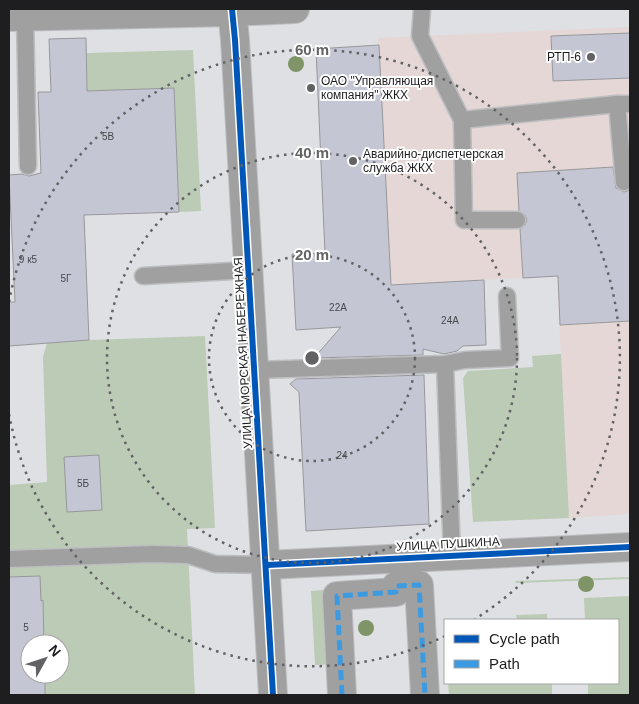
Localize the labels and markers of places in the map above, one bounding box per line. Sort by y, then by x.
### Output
place label: РТП-6 [547,50,581,64]
marker: РТП-6 [585,51,597,63]
place label: ОАО "Управляющая компания" ЖКХ [321,74,433,102]
marker: ОАО "Управляющая компания" ЖКХ [305,82,317,94]
place label: Аварийно-диспетчерская служба ЖКХ [363,147,504,175]
marker: Аварийно-диспетчерская служба ЖКХ [347,155,359,167]
centre of rings [303,349,321,367]

